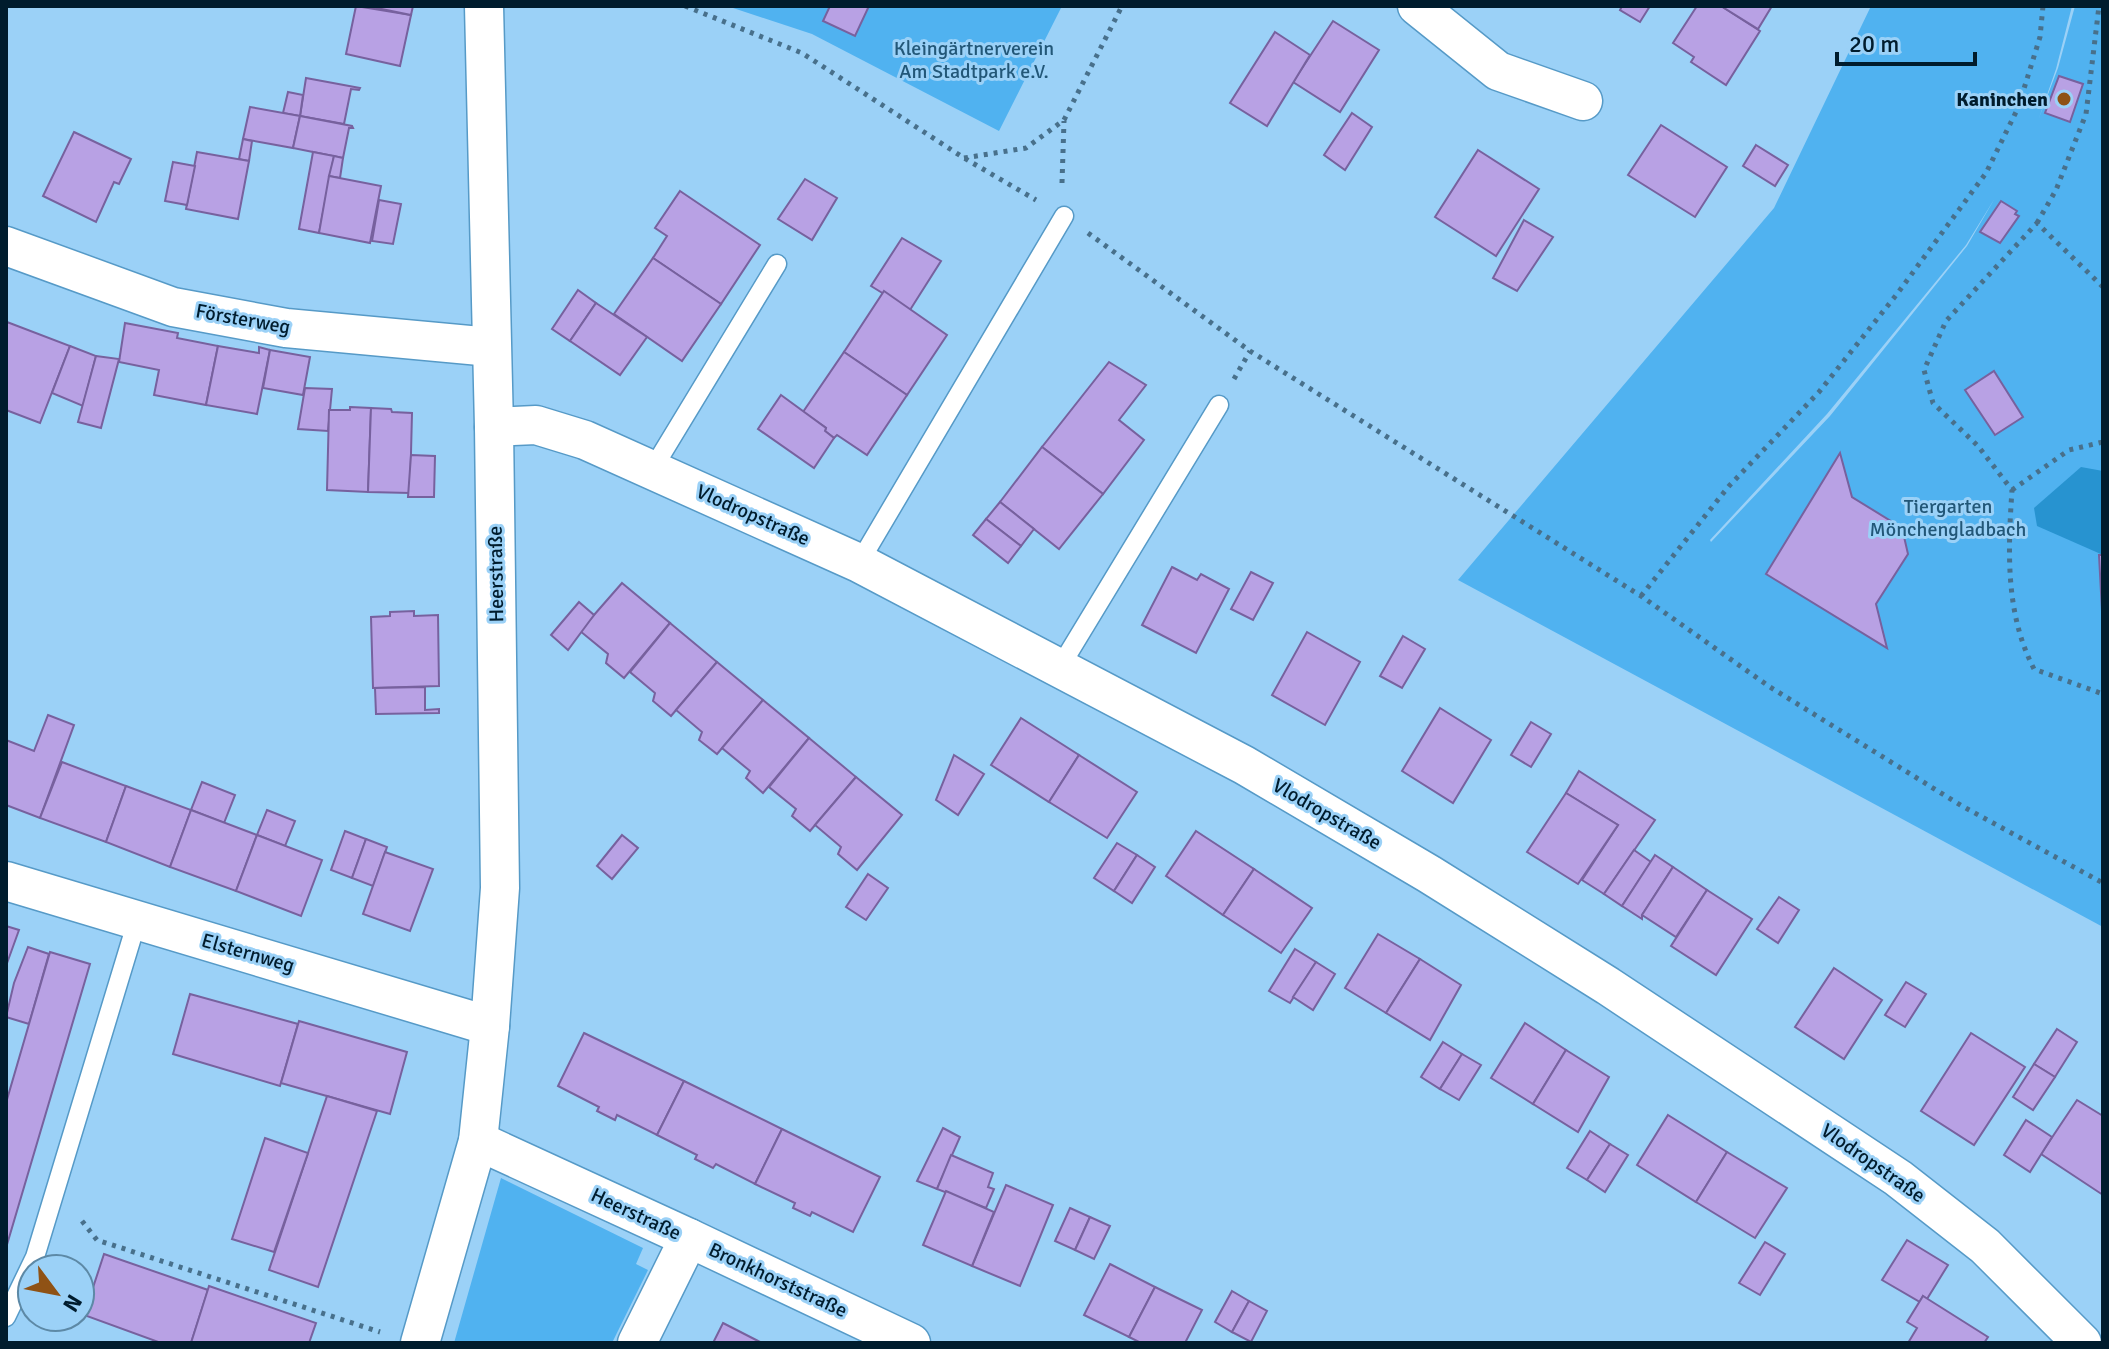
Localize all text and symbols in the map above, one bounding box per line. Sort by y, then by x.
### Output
scale bar [1837,16,1975,66]
text: 20 m [1849,29,1899,59]
park label: Kleingärtnerverein Am Stadtpark e.V. [894,36,1054,84]
place label: Kaninchen [1956,87,2048,112]
marker: Kaninchen [2055,90,2073,108]
street label: Försterweg [194,298,292,340]
street label: Vlodropstraße [692,479,814,551]
park label: Tiergarten Mönchengladbach [1870,494,2026,542]
street label: Heerstraße [483,526,509,622]
street label: Vlodropstraße [1268,773,1386,855]
street label: Elsternweg [199,928,297,978]
street label: Vlodropstraße [1816,1118,1930,1208]
street label: Heerstraße [587,1182,685,1246]
street label: Bronkhorststraße [705,1237,851,1323]
north arrow [16,1253,96,1333]
text: N [57,1290,88,1317]

